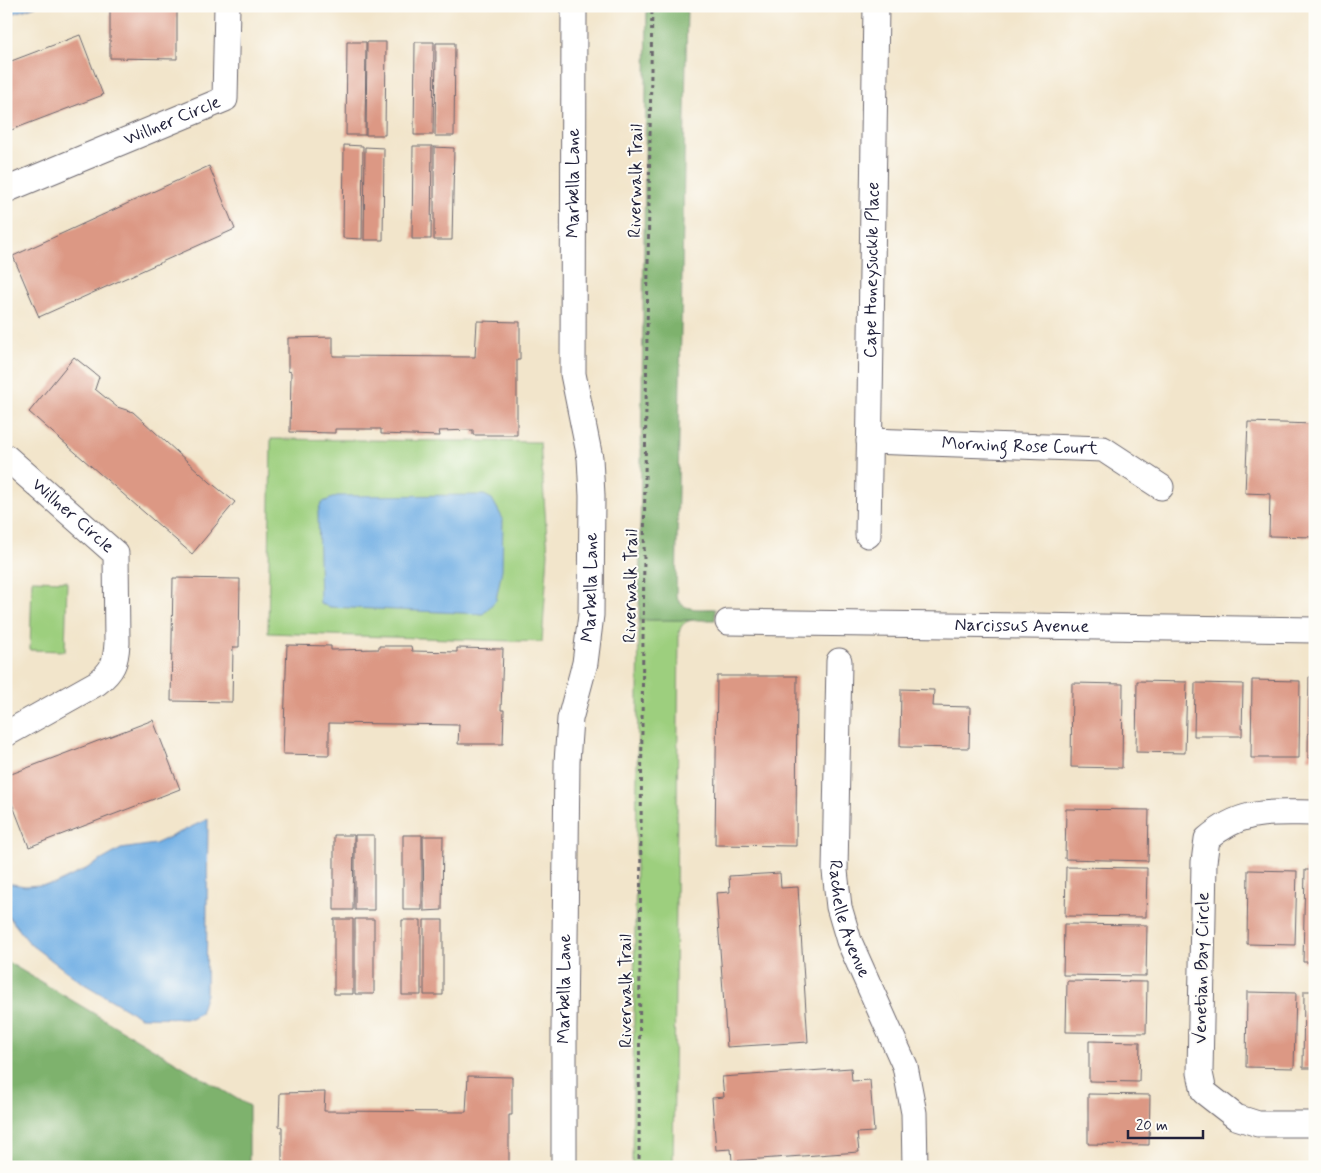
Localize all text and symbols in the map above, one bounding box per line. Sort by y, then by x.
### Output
street label: Willner Circle [120,90,224,152]
street label: Riverwalk Trail [623,124,649,238]
street label: Marbella Lane [561,128,586,238]
street label: Cape Honeysuckle Place [859,182,885,358]
street label: Morning Rose Court [941,431,1099,461]
street label: Willner Circle [26,473,119,559]
street label: Riverwalk Trail [618,529,644,643]
street label: Marbella Lane [576,532,604,644]
street label: Narcissus Avenue [955,613,1090,639]
street label: Rachelle Avenue [823,860,876,982]
street label: Venetian Bay Circle [1189,892,1215,1044]
street label: Marbella Lane [552,934,577,1044]
street label: Riverwalk Trail [614,934,638,1048]
scale bar [1128,1108,1204,1140]
text: 20 m [1136,1116,1168,1136]

